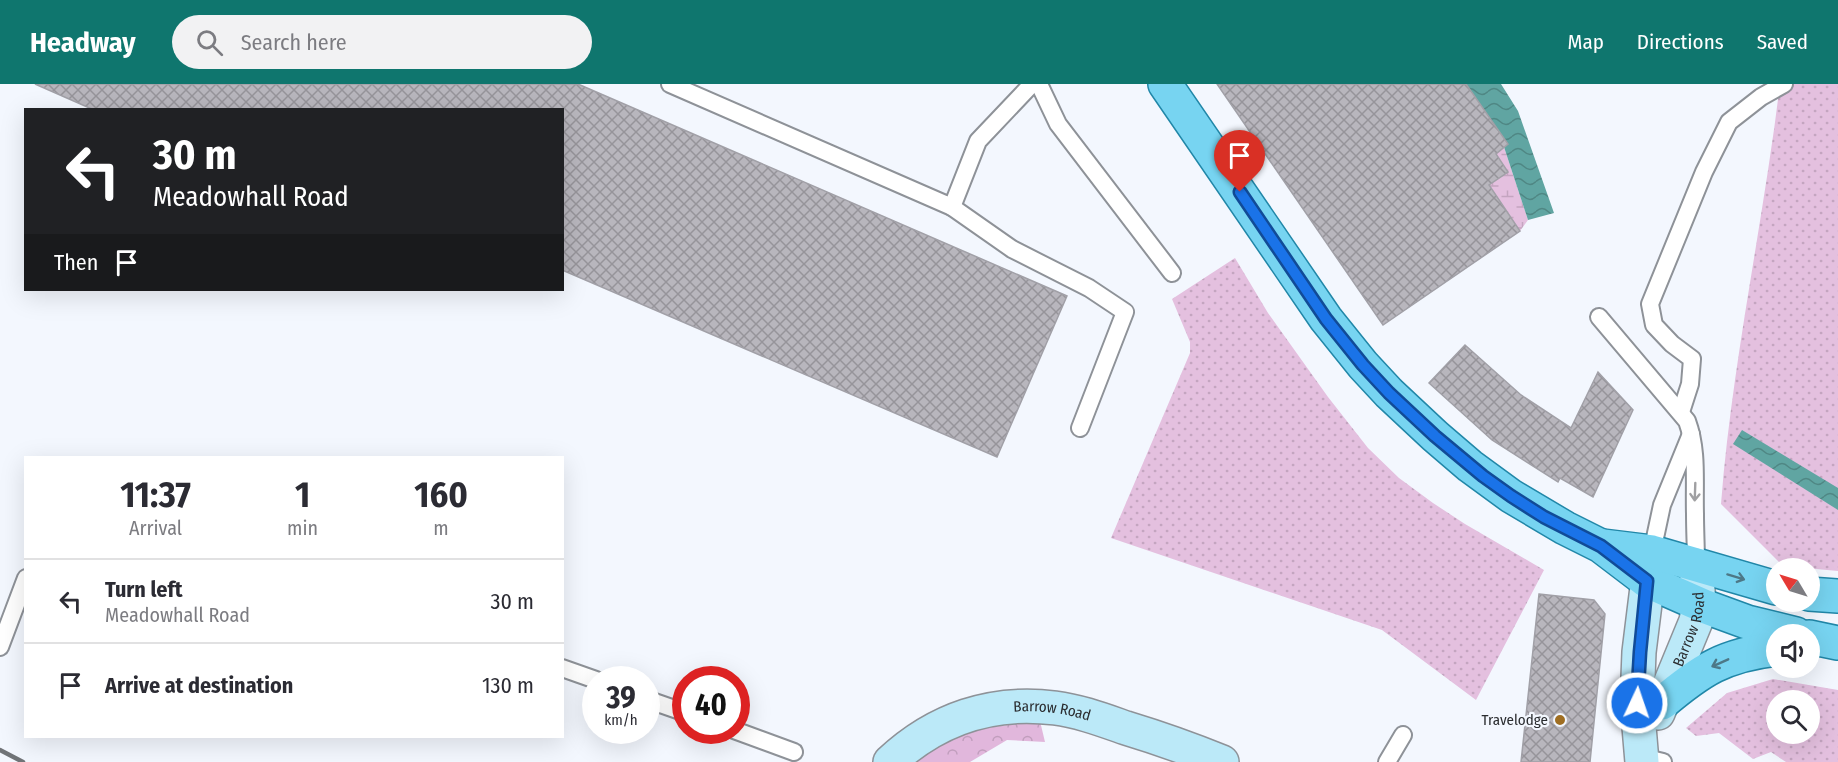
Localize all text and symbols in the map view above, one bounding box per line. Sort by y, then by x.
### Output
search box [172,15,592,69]
text: Headway [30,26,136,59]
icon: search [193,26,226,59]
text: Search here [241,29,347,56]
text: Map [1567,29,1604,55]
text: Directions [1637,29,1724,55]
text: Saved [1757,29,1808,55]
text: 30 m [153,130,237,180]
pin [1214,130,1265,192]
icon: left [54,132,132,210]
icon: arrive [1223,139,1256,172]
text: Meadowhall Road [153,181,349,213]
icon: arrive [110,246,143,279]
text: Then [54,249,98,276]
text: 11:37 [120,473,191,517]
text: 1 [295,473,310,517]
text: 160 [414,473,468,517]
one-way arrow [1690,481,1701,501]
text: Arrival [129,516,182,540]
text: min [287,516,318,540]
text: m [433,516,449,540]
north arrow [1766,558,1820,612]
map controls [1766,558,1820,744]
one-way arrow [1726,572,1745,583]
text: Turn left [105,576,183,603]
icon: left [54,585,87,618]
text: 30 m [491,588,534,615]
street label: Barrow Road [1669,591,1708,669]
text: Meadowhall Road [105,603,250,627]
button: sound [1766,624,1820,678]
one-way arrow [1711,658,1729,670]
speed limit sign: 40 [672,666,750,744]
icon: arrive [54,669,87,702]
position arrow [1605,671,1669,735]
text: Arrive at destination [105,672,293,699]
text: 130 m [482,672,534,699]
text: 39 [606,680,636,716]
button: search [1766,690,1820,744]
street label: Barrow Road [1013,697,1093,725]
text: km/h [604,711,638,729]
place label: Travelodge [1482,711,1548,729]
marker: Travelodge [1553,713,1567,727]

